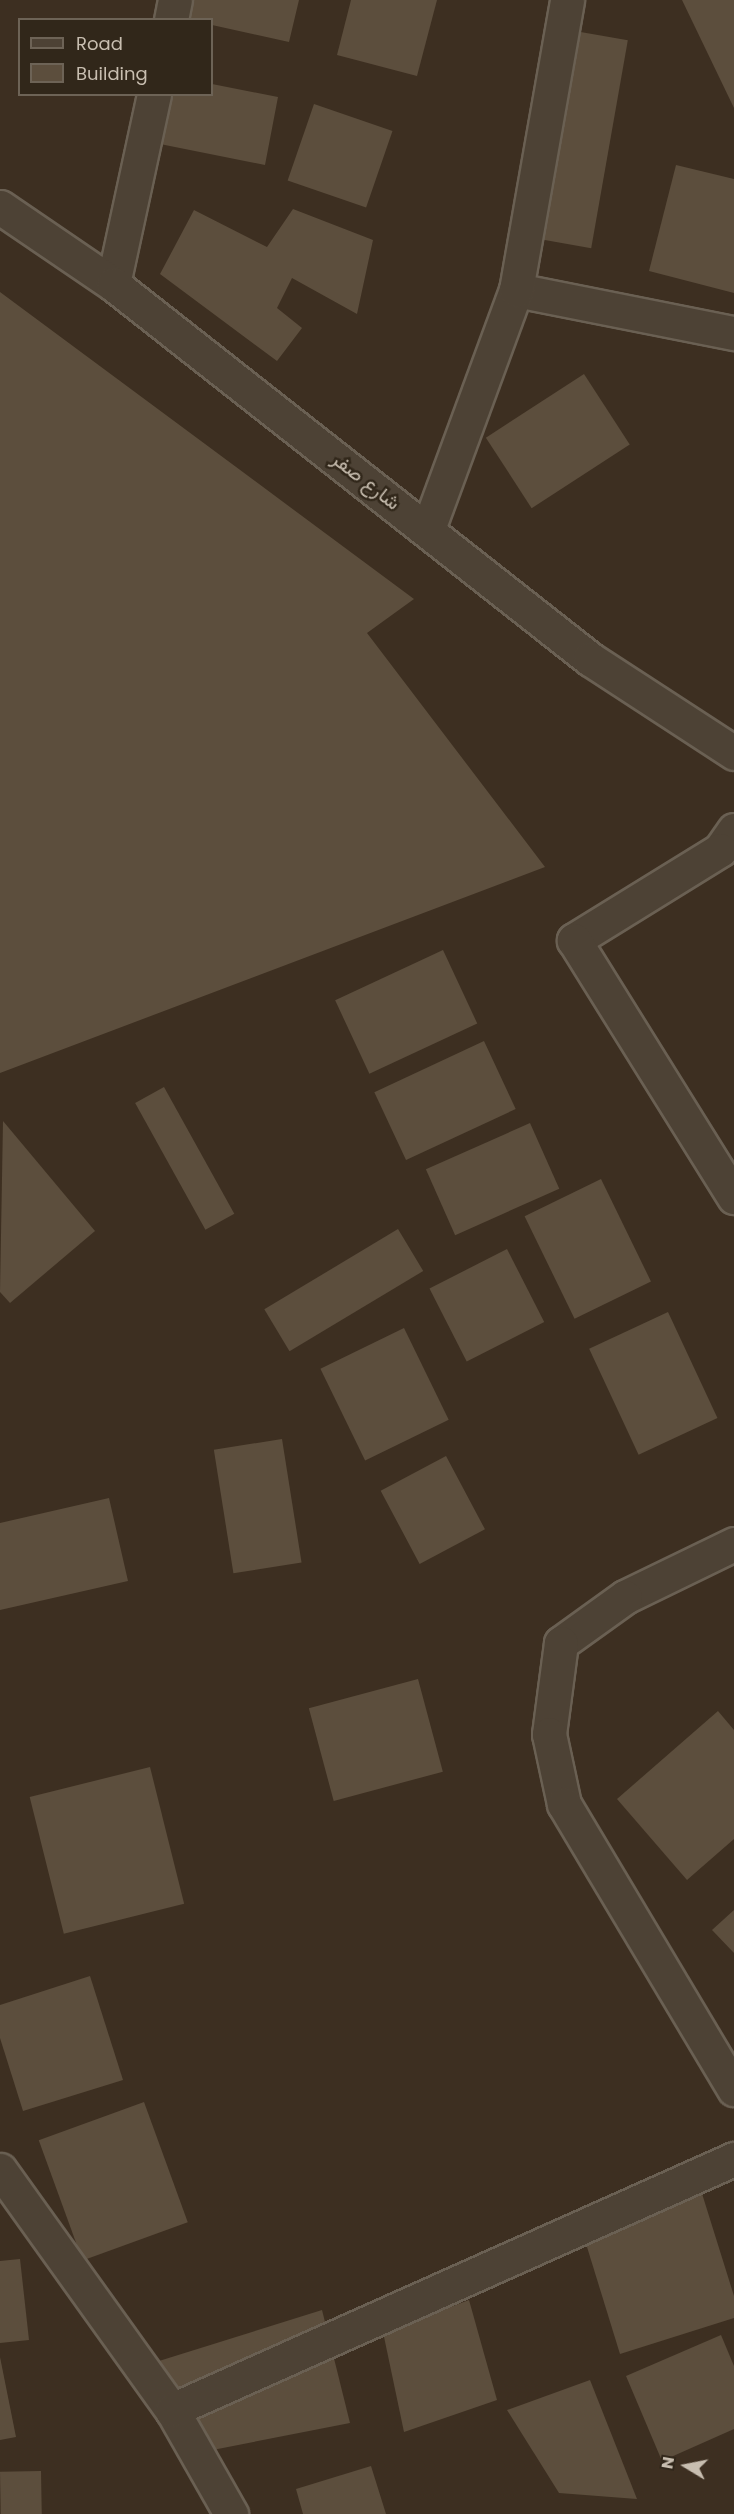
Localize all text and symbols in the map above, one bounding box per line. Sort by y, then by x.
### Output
legend [18,18,213,96]
text: Road [76,31,123,56]
text: Building [76,61,148,86]
street label: شارع صفر [327,447,405,515]
north arrow [656,2436,716,2496]
text: N [655,2455,680,2471]

